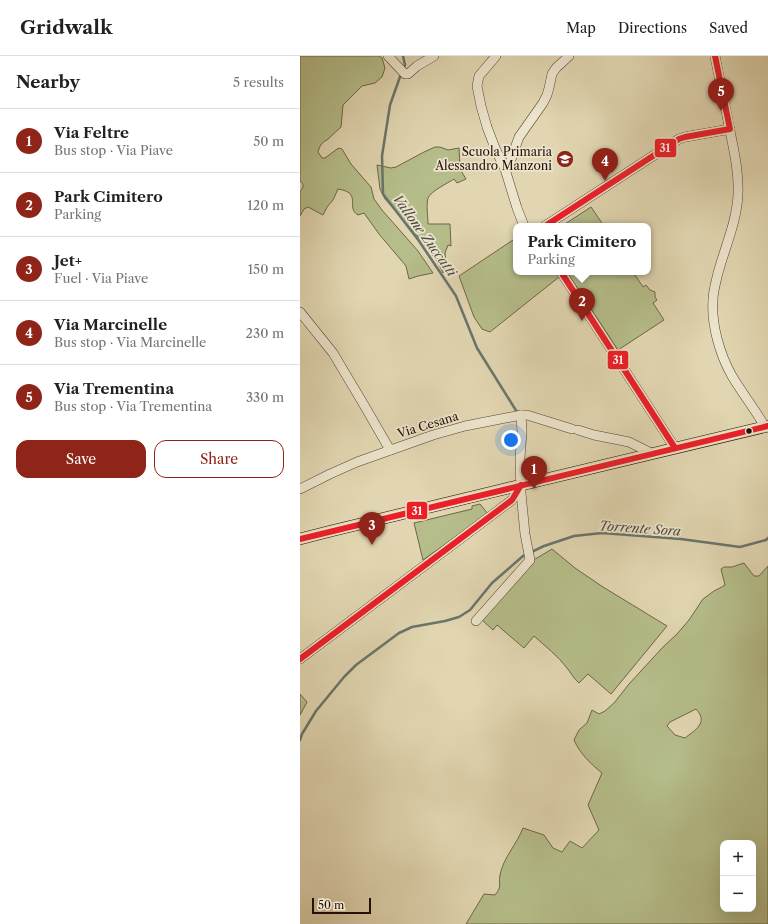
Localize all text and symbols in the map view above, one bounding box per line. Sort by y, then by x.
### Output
text: Gridwalk [20,16,113,39]
text: Map [566,19,596,37]
text: Directions [618,19,687,37]
text: Saved [709,19,748,37]
text: Nearby [16,72,80,92]
text: 5 results [233,74,284,90]
pin: 5 [708,78,734,111]
text: Via Feltre [54,123,129,142]
text: 1 [26,133,32,149]
text: 50 m [253,133,284,149]
line badge: 31 [654,138,677,158]
text: 31 [659,141,671,155]
text: Bus stop · Via Piave [54,142,173,158]
place label: Scuola Primaria Alessandro Manzoni [434,144,553,173]
pin: 4 [592,148,618,181]
school or university icon: Scuola Primaria Alessandro Manzoni [555,149,575,169]
text: Park Cimitero [54,187,163,206]
water label: Vallone Zuccatti [390,191,461,280]
text: 2 [25,197,33,213]
text: 120 m [247,197,284,213]
text: Parking [54,206,101,222]
popup [513,223,651,275]
text: Park Cimitero [528,232,636,251]
text: Jet+ [54,251,82,270]
text: Parking [528,251,575,267]
text: 3 [25,261,33,277]
text: 150 m [248,261,284,277]
text: Fuel · Via Piave [54,270,148,286]
pin: 2 [569,288,595,321]
text: Via Marcinelle [54,315,167,334]
text: 4 [25,325,33,341]
text: 230 m [246,325,284,341]
text: Bus stop · Via Marcinelle [54,334,206,350]
line badge: 31 [607,350,629,370]
text: 31 [612,353,624,367]
text: Via Trementina [54,379,174,398]
text: 5 [25,389,33,405]
text: 330 m [246,389,284,405]
text: Bus stop · Via Trementina [54,398,212,414]
street label: Via Cesana [395,408,461,441]
unlabelled marker [744,426,754,436]
your location [501,430,521,450]
button: Save [16,440,146,478]
button: Share [154,440,284,478]
pin: 1 [521,456,547,489]
line badge: 31 [406,501,428,520]
text: 31 [411,504,423,518]
pin: 3 [359,512,385,545]
water label: Torrente Sora [599,517,682,539]
map controls [720,840,756,912]
button: + [720,840,756,876]
button: − [720,876,756,912]
scale bar [312,896,371,915]
text: 50 m [318,898,344,912]

